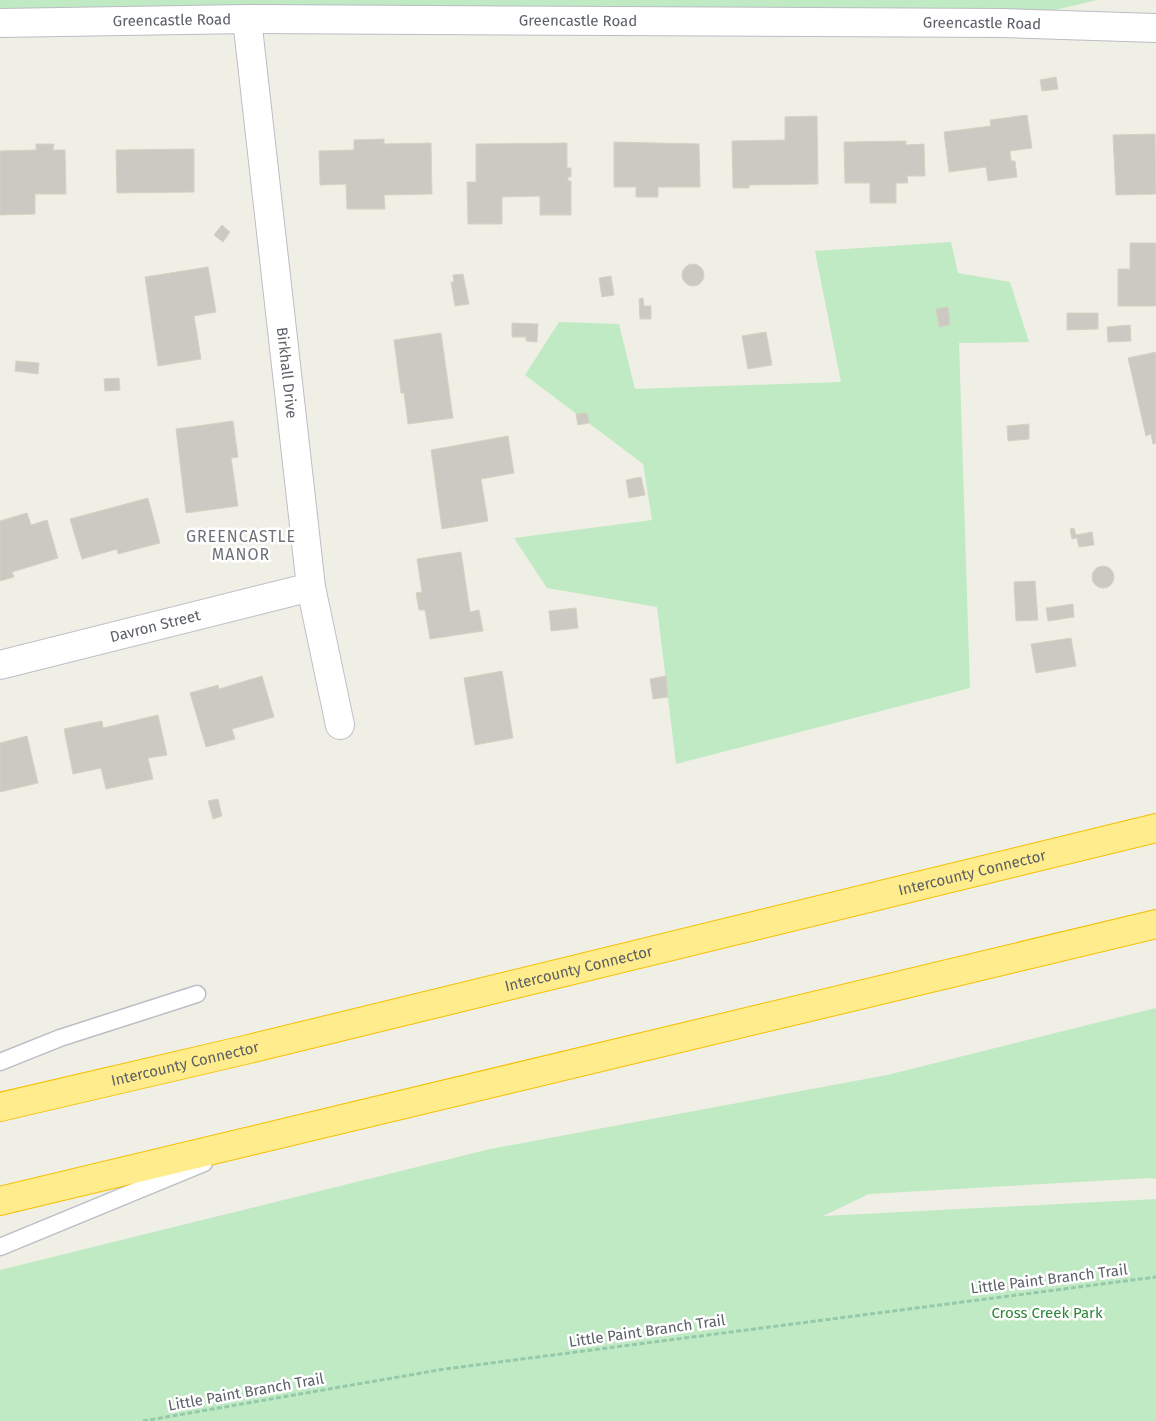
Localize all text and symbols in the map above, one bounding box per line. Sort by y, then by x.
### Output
street label: Greencastle Road [113,10,231,30]
street label: Greencastle Road [519,11,637,30]
street label: Greencastle Road [923,14,1041,33]
street label: Birkhall Drive [273,326,301,419]
district label: GREENCASTLE MANOR [186,527,296,564]
street label: Davron Street [108,606,203,646]
street label: Intercounty Connector [896,846,1048,899]
street label: Intercounty Connector [503,942,655,995]
street label: Intercounty Connector [109,1038,261,1090]
street label: Little Paint Branch Trail [970,1260,1129,1298]
park label: Cross Creek Park [991,1304,1103,1322]
street label: Little Paint Branch Trail [568,1311,727,1351]
street label: Little Paint Branch Trail [167,1369,326,1415]

